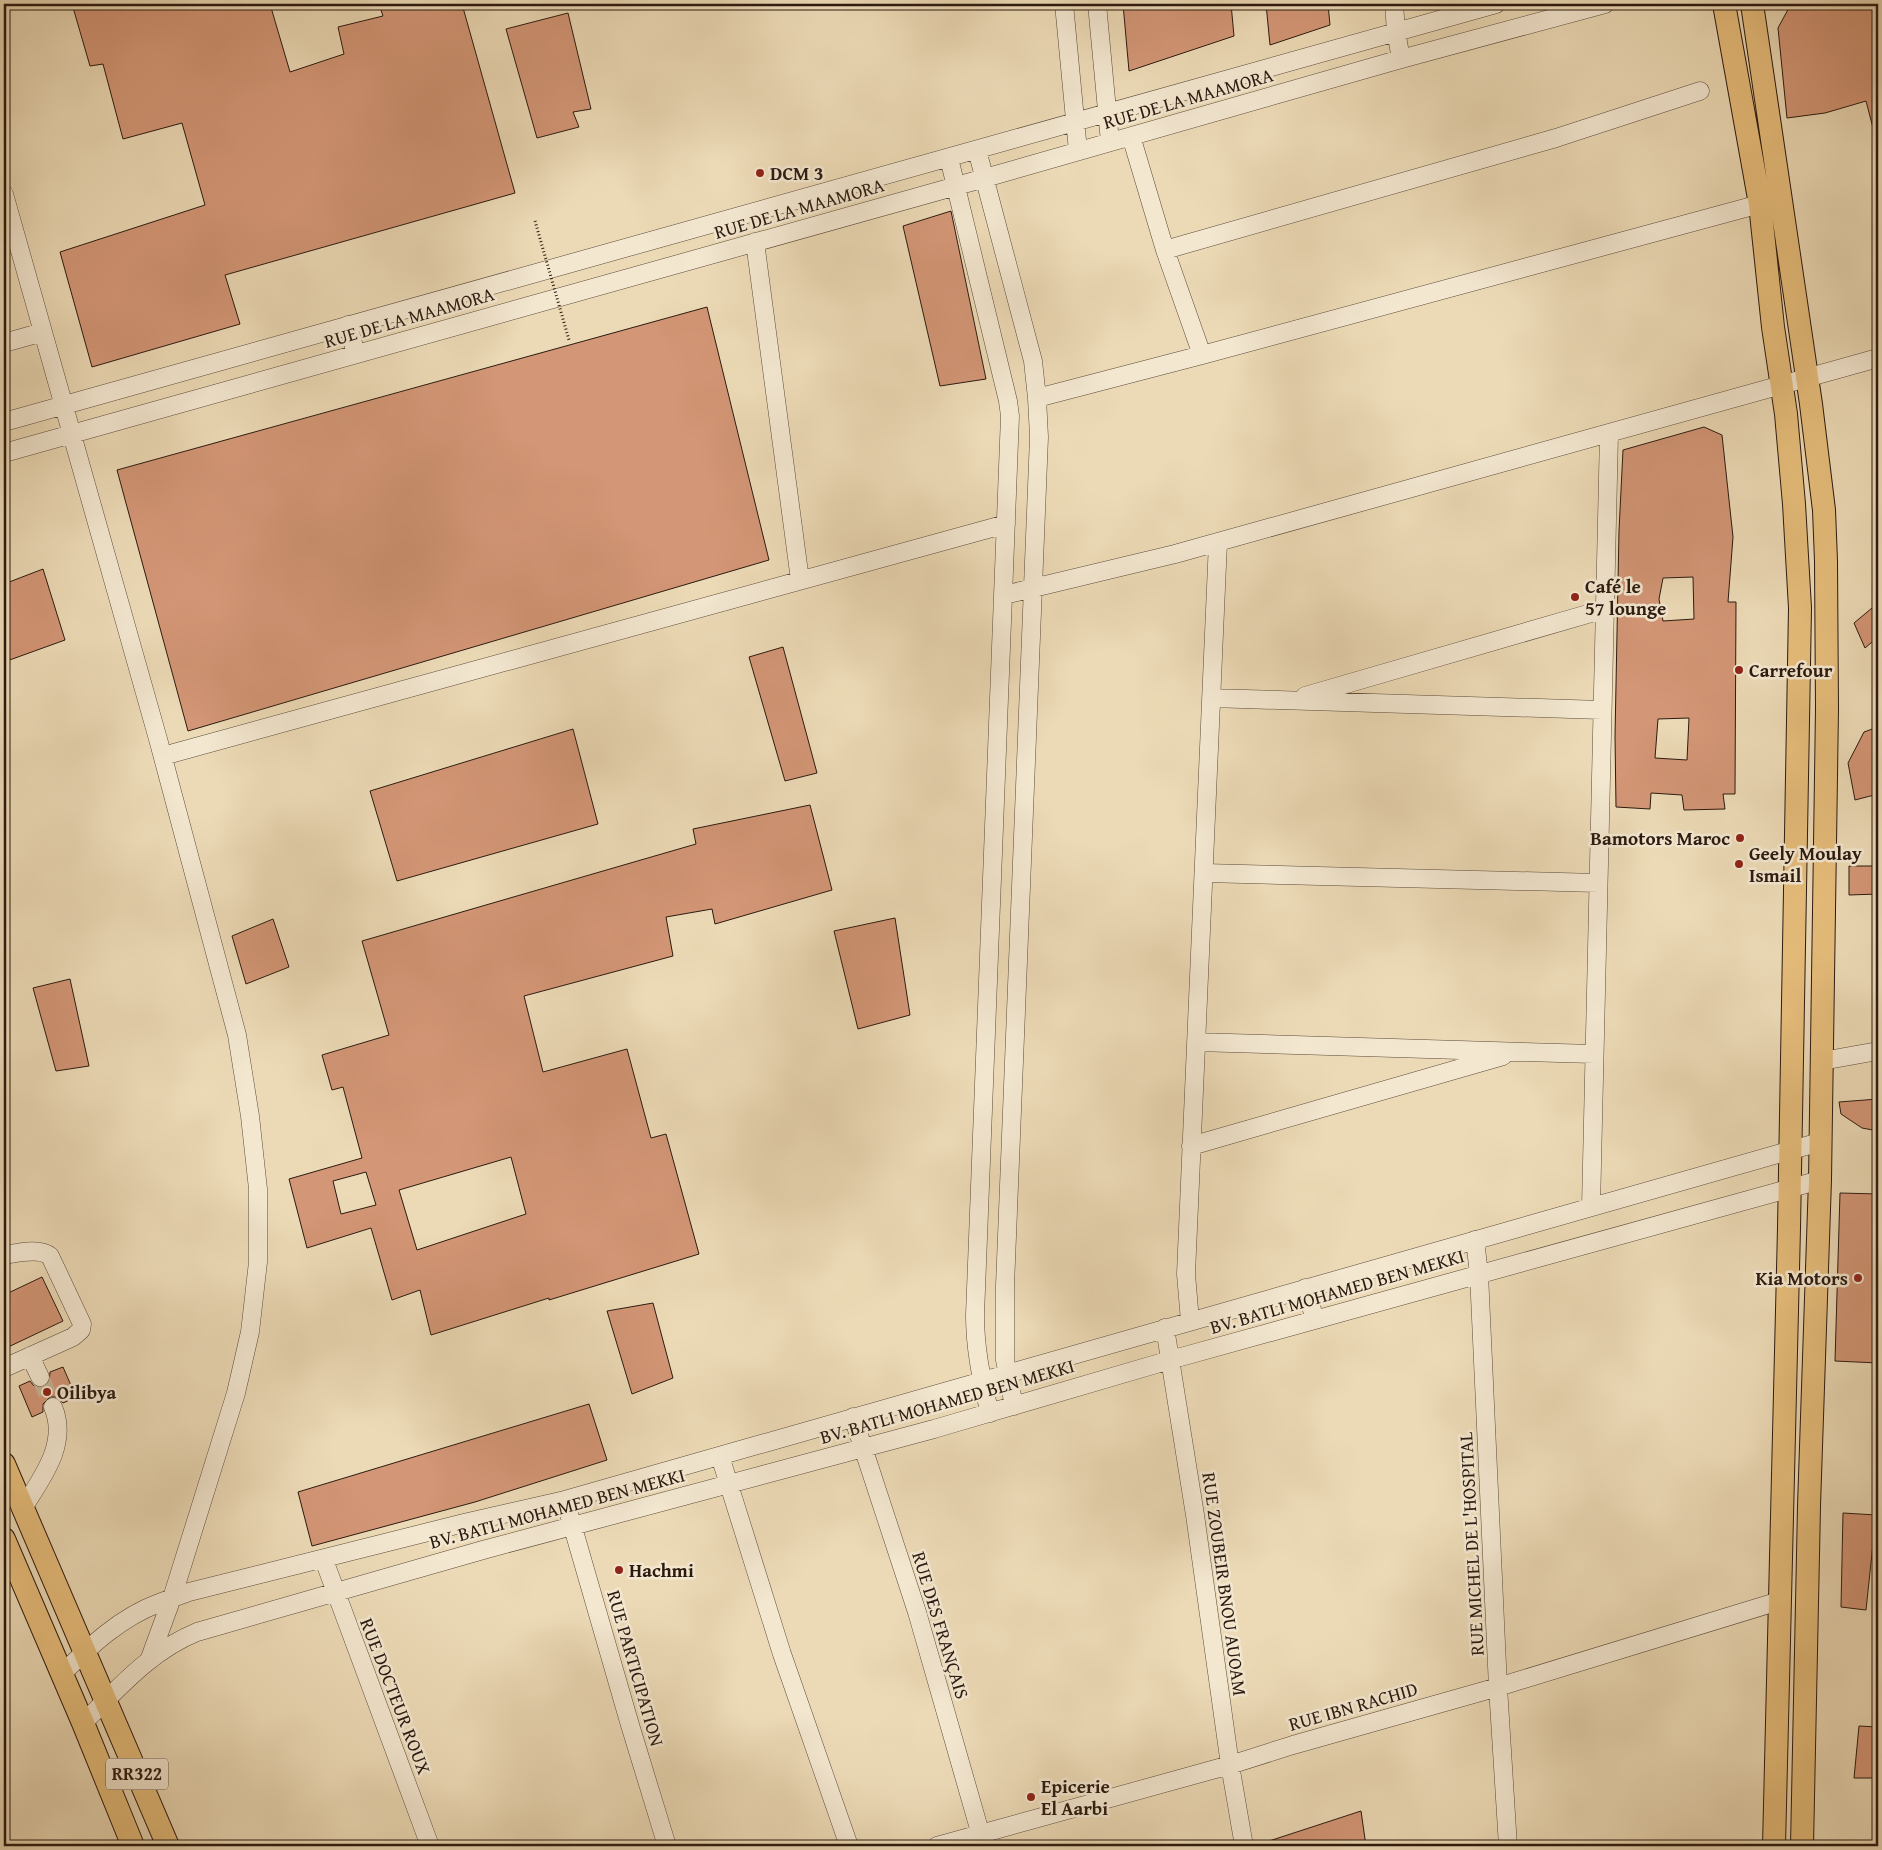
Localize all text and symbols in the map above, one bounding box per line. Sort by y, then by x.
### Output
street label: RUE DE LA MAAMORA [1100,60,1277,136]
place label: DCM 3 [770,159,823,187]
marker: DCM 3 [754,167,766,179]
street label: RUE DE LA MAAMORA [711,170,888,246]
street label: RUE DE LA MAAMORA [321,279,498,355]
place label: Café le 57 lounge [1585,572,1666,622]
marker: Café le 57 lounge [1569,591,1581,603]
place label: Carrefour [1749,656,1833,684]
marker: Carrefour [1733,664,1745,676]
place label: Bamotors Maroc [1590,824,1730,852]
marker: Bamotors Maroc [1734,832,1746,844]
place label: Geely Moulay Ismail [1749,839,1862,889]
marker: Geely Moulay Ismail [1733,858,1745,870]
street label: BV. BATLI MOHAMED BEN MEKKI [1206,1241,1468,1341]
place label: Kia Motors [1756,1264,1848,1292]
marker: Kia Motors [1852,1272,1864,1284]
street label: BV. BATLI MOHAMED BEN MEKKI [816,1351,1078,1451]
place label: Oilibya [57,1378,116,1406]
marker: Oilibya [41,1386,53,1398]
street label: RUE MICHEL DE L'HOSPITAL [1451,1431,1491,1657]
street label: BV. BATLI MOHAMED BEN MEKKI [426,1460,688,1556]
street label: RUE ZOUBEIR BNOU AUOAM [1195,1470,1255,1698]
street label: RUE DES FRANÇAIS [905,1548,977,1702]
place label: Hachmi [629,1556,694,1584]
marker: Hachmi [613,1564,625,1576]
street label: RUE PARTICIPATION [600,1587,672,1749]
street label: RUE DOCTEUR ROUX [353,1614,439,1778]
street label: RUE IBN RACHID [1285,1674,1421,1738]
road number: RR322 [106,1758,168,1790]
place label: Epicerie El Aarbi [1041,1772,1110,1822]
marker: Epicerie El Aarbi [1025,1791,1037,1803]

